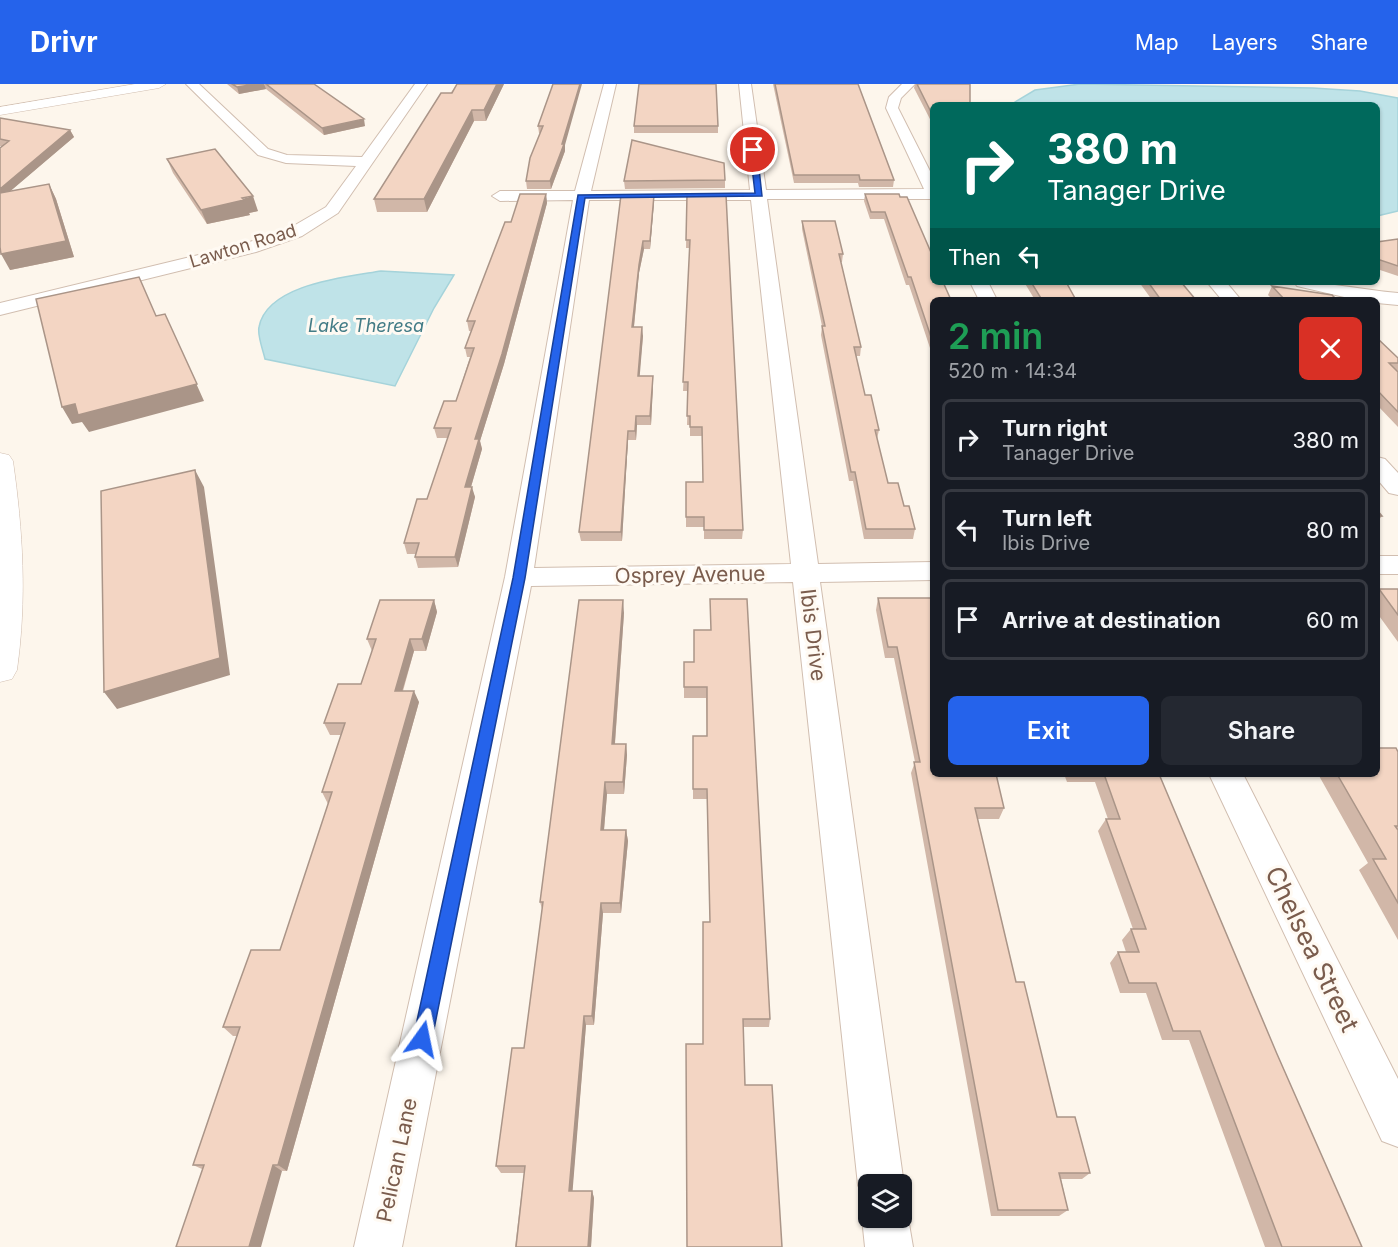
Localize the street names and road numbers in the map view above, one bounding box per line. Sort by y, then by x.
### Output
street label: Lawton Road [187,219,299,272]
street label: Osprey Avenue [614,561,766,588]
street label: Ibis Drive [795,587,832,682]
street label: Chelsea Street [1259,861,1366,1037]
street label: Pelican Lane [371,1096,422,1224]

